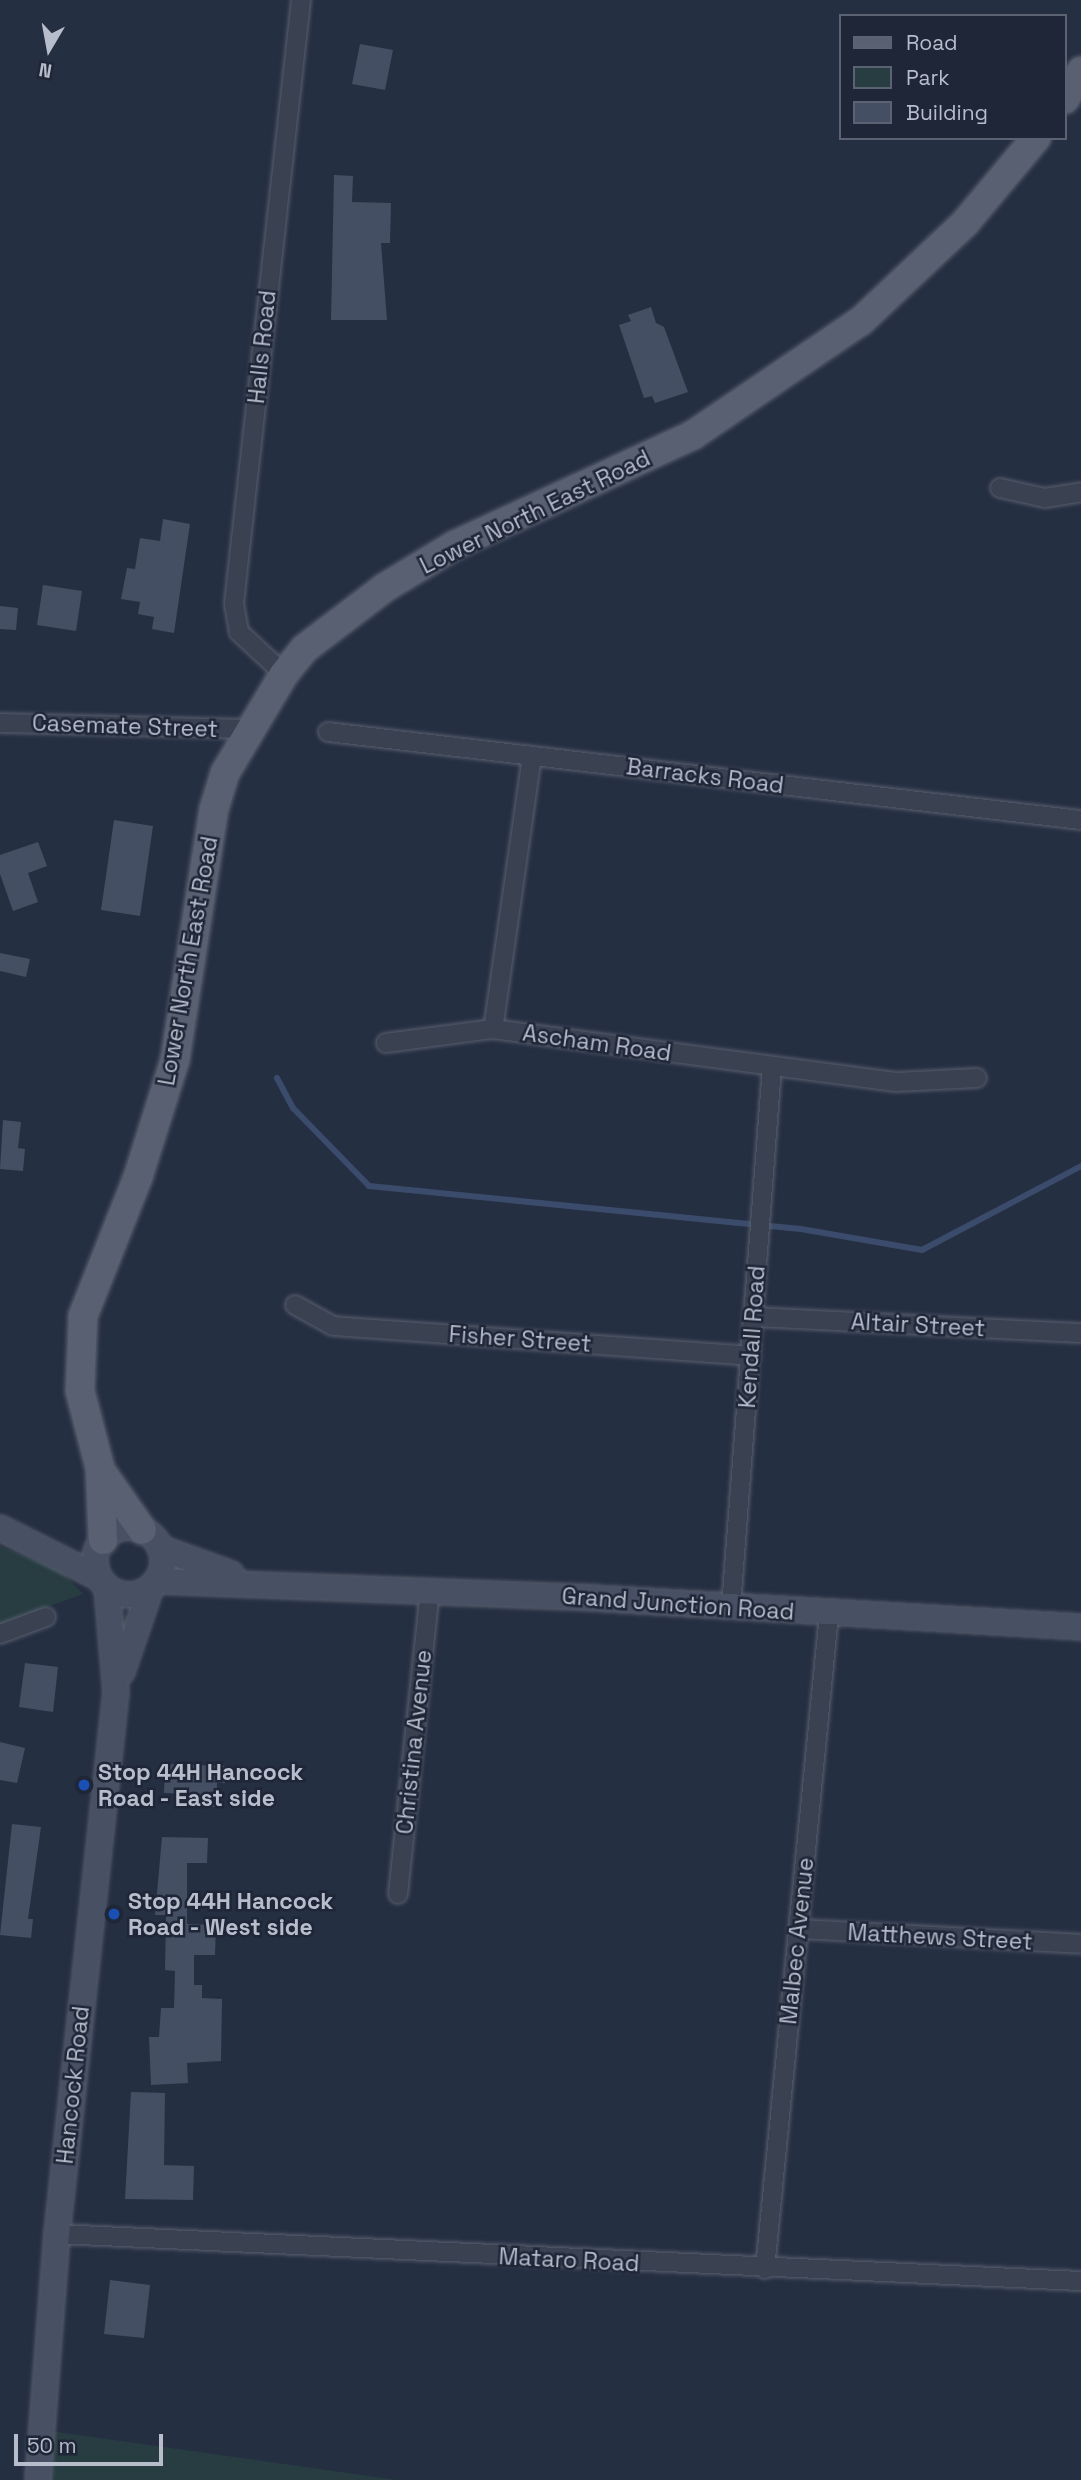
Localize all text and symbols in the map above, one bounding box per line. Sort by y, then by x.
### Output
north arrow [14,14,84,84]
legend [839,14,1067,140]
text: Road [906,29,958,56]
text: N [37,57,54,84]
text: Park [906,64,950,91]
text: Building [906,99,988,126]
street label: Halls Road [242,289,282,405]
street label: Lower North East Road [415,444,655,580]
street label: Casemate Street [32,709,218,743]
street label: Barracks Road [625,753,785,799]
street label: Lower North East Road [152,834,224,1088]
street label: Ascham Road [521,1019,673,1067]
street label: Kendall Road [733,1265,771,1409]
street label: Altair Street [850,1308,986,1342]
street label: Fisher Street [448,1320,592,1358]
street label: Grand Junction Road [561,1582,795,1626]
street label: Christina Avenue [391,1648,437,1836]
place label: Stop 44H Hancock Road - East side [98,1758,303,1812]
marker: Stop 44H Hancock Road - East side [76,1777,92,1793]
street label: Malbec Avenue [774,1856,820,2026]
place label: Stop 44H Hancock Road - West side [128,1887,333,1941]
marker: Stop 44H Hancock Road - West side [106,1906,122,1922]
street label: Matthews Street [847,1918,1033,1956]
street label: Hancock Road [51,2005,95,2165]
street label: Mataro Road [498,2243,640,2277]
scale bar [18,2420,166,2464]
text: 50 m [27,2432,77,2459]

